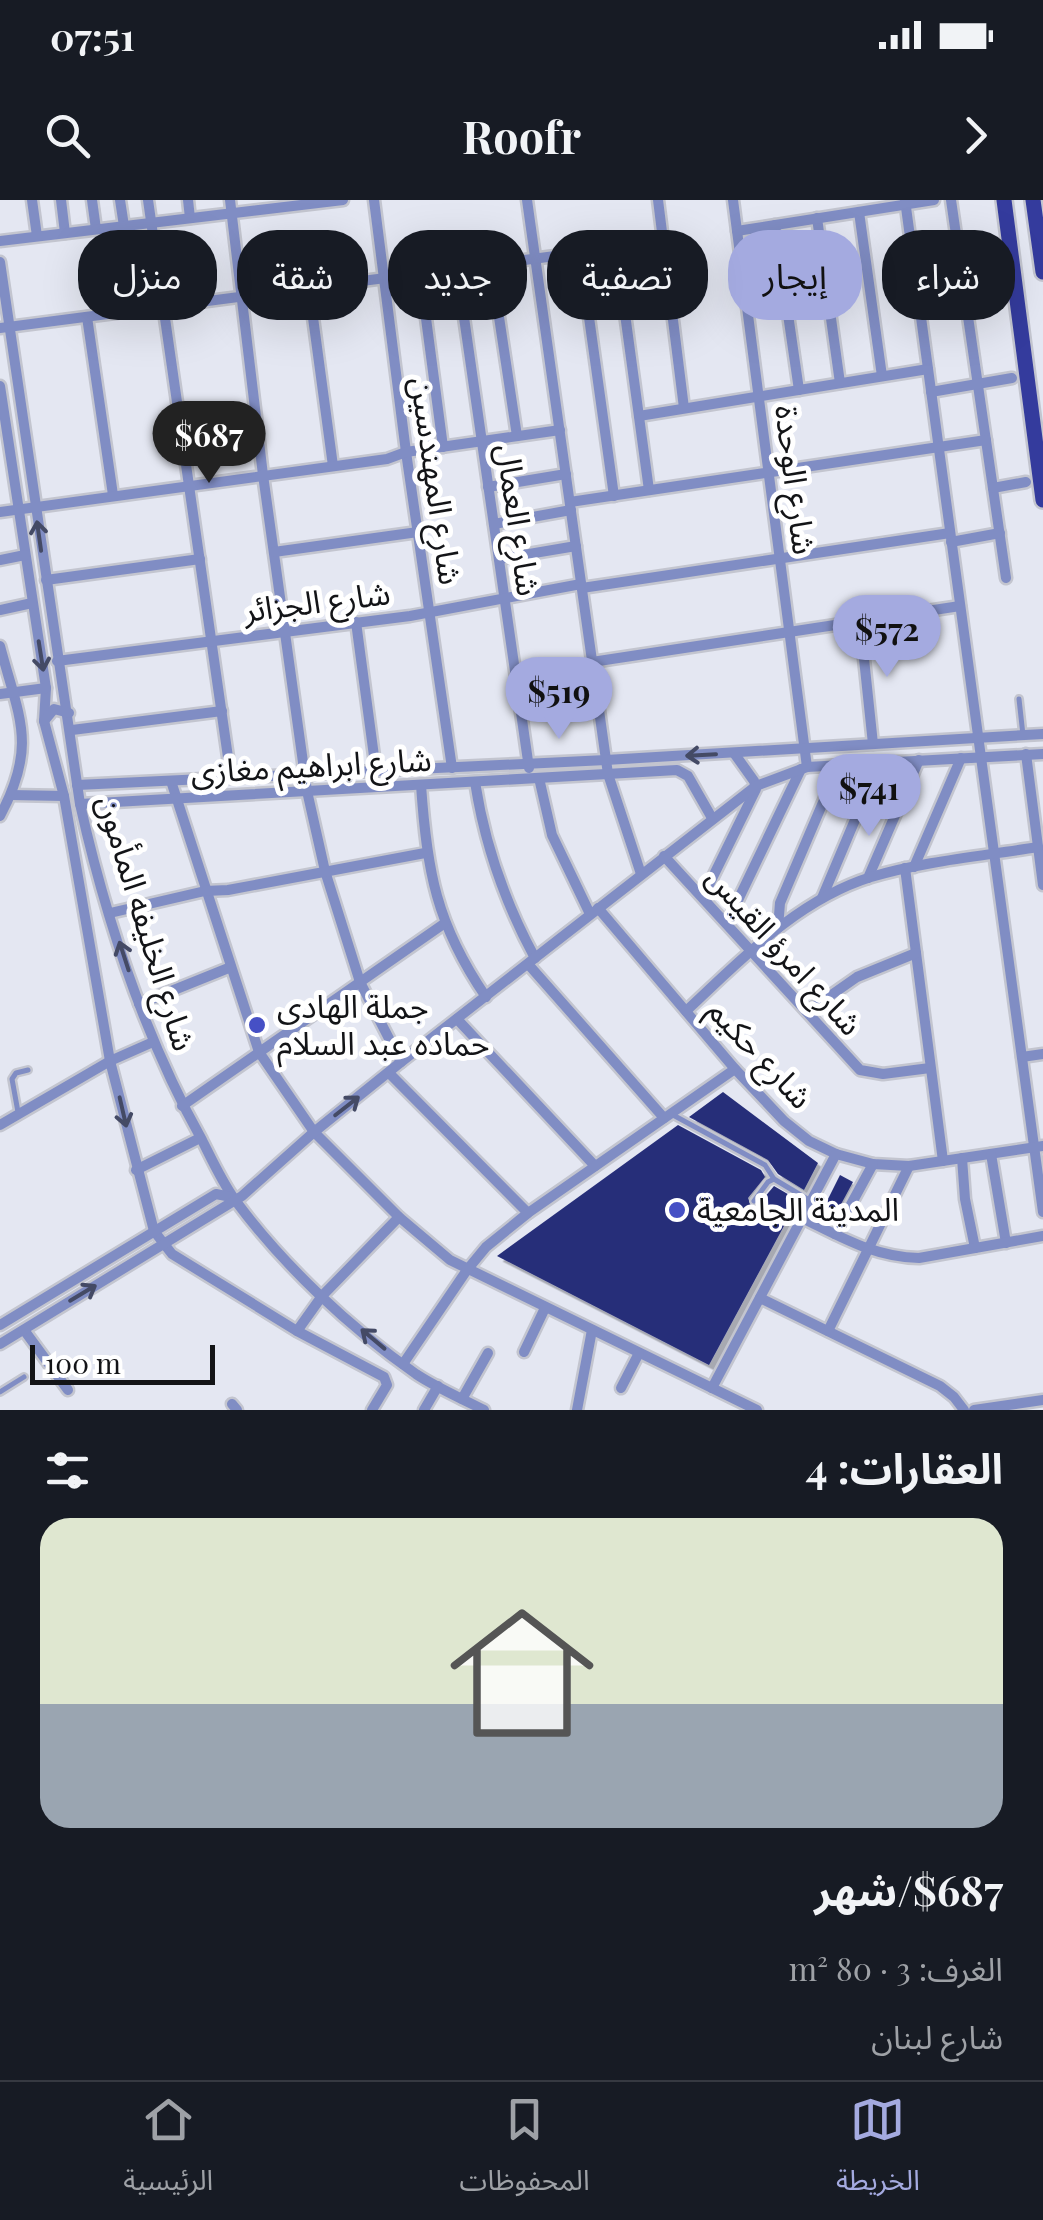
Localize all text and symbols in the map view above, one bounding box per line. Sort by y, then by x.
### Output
text: 07:51 [50,10,135,61]
text: Roofr [462,105,581,165]
icon: search [40,108,95,163]
icon: forward [948,108,1003,163]
chip: منزل [78,230,217,320]
chip: شقة [237,230,368,320]
chip: جديد [388,230,527,320]
chip: تصفية [547,230,708,320]
chip: إيجار [728,230,862,320]
chip: شراء [882,230,1015,320]
street label: شارع المهندسين [398,374,474,588]
pin: $687 [150,401,268,486]
street label: شارع الوحدة [762,403,828,557]
text: $687 [175,412,243,455]
street label: شارع العمال [484,441,552,599]
one-way arrow [30,520,48,552]
street label: شارع الجزائر [240,569,393,635]
pin: $572 [828,595,946,680]
text: $572 [855,606,919,649]
one-way arrow [32,639,51,672]
pin: $519 [500,657,618,742]
text: $519 [527,668,591,711]
street label: شارع ابراهيم مغازى [189,736,433,796]
one-way arrow [686,746,718,765]
pin: $741 [810,754,928,839]
text: $741 [839,765,899,808]
street label: شارع الخليفه المأمون [84,789,208,1057]
street label: شارع امرؤ القيس [695,855,873,1047]
one-way arrow [113,941,131,972]
place label: جملة الهادى حماده عبد السلام [277,983,490,1068]
street label: شارع حكيم [696,988,824,1120]
marker: جملة الهادى حماده عبد السلام [246,1014,268,1036]
one-way arrow [114,1096,133,1127]
one-way arrow [333,1096,360,1117]
place label: المدينة الجامعية [697,1186,899,1229]
marker: المدينة الجامعية [666,1199,688,1221]
one-way arrow [68,1283,97,1304]
one-way arrow [360,1328,386,1350]
scale bar [30,1340,215,1384]
text: 100 m [45,1344,121,1381]
text: العقارات: 4 [806,1439,1003,1495]
icon: filters [40,1443,95,1498]
icon: home [432,1583,612,1763]
text: $687/شهر [814,1861,1003,1917]
text: الغرف: 3 · 80 m² [789,1946,1003,1989]
text: شارع لبنان [871,2014,1003,2057]
tab: الرئيسية [123,2092,213,2211]
tab: المحفوظات [460,2092,590,2211]
tab: الخريطة [836,2092,920,2211]

